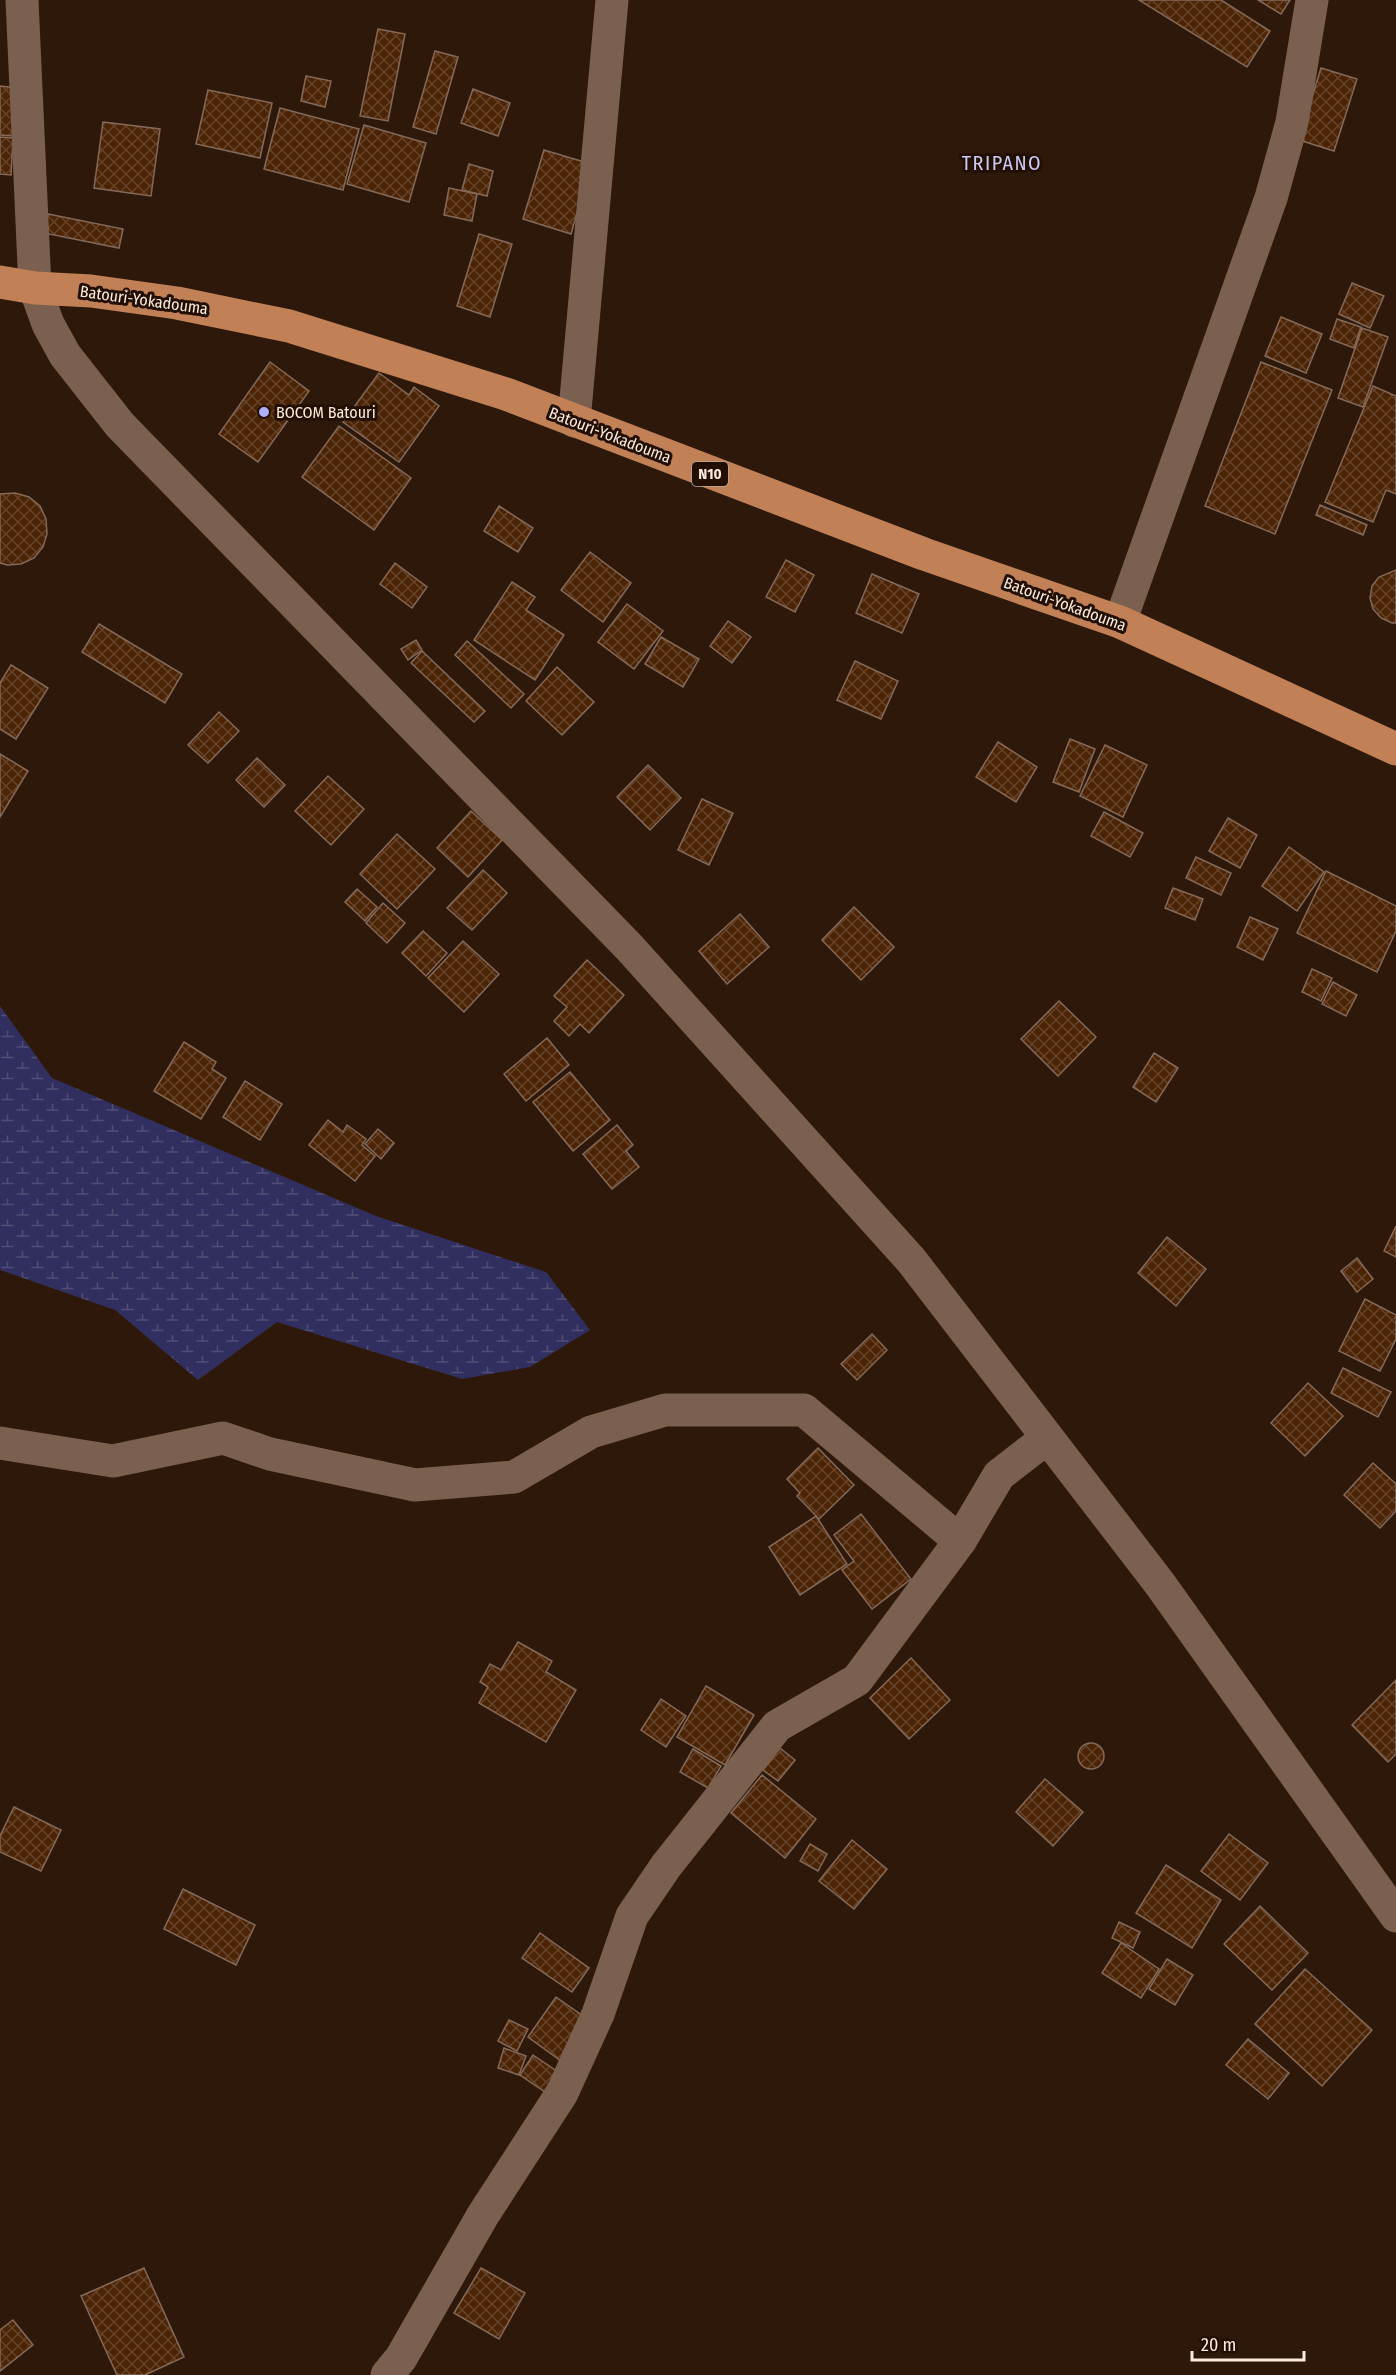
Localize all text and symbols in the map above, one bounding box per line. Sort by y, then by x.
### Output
district label: TRIPANO [962,151,1042,175]
street label: Batouri-Yokadouma [79,282,209,318]
place label: BOCOM Batouri [276,403,376,422]
street label: Batouri-Yokadouma [546,403,674,467]
marker: BOCOM Batouri [257,405,271,419]
road number: N10 [692,462,728,486]
street label: Batouri-Yokadouma [1001,573,1129,635]
scale bar [1192,2324,1304,2362]
text: 20 m [1201,2334,1236,2356]

